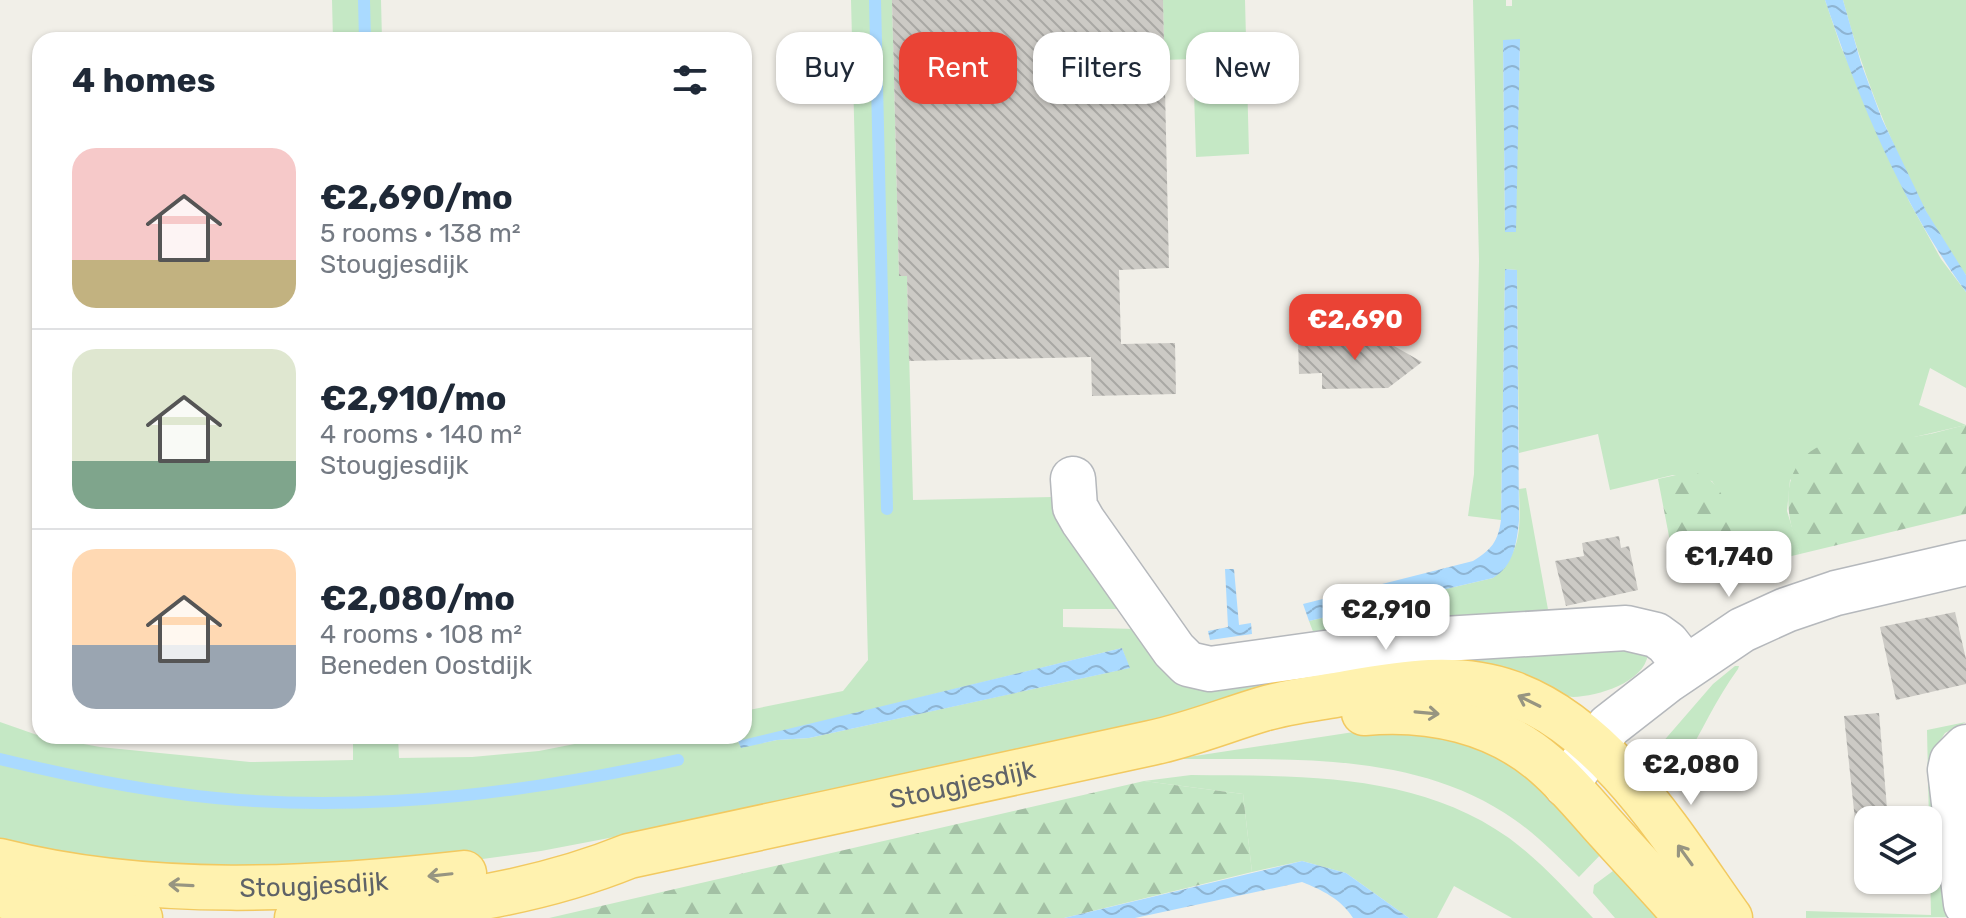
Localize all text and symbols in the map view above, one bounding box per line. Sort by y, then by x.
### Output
chip: Buy [776,32,883,104]
chip: Rent [899,32,1017,104]
chip: Filters [1033,32,1170,104]
chip: New [1186,32,1299,104]
icon: filters [668,58,712,102]
text: 4 homes [72,60,215,101]
text: €2,690/mo [320,177,513,218]
icon: home [136,180,232,276]
text: 5 rooms · 138 m² [320,218,521,249]
text: Stougjesdijk [320,249,469,280]
pin: €2,690 [1290,294,1420,362]
text: €2,690 [1307,304,1403,335]
text: €2,910/mo [320,378,506,419]
icon: home [136,381,232,477]
text: 4 rooms · 140 m² [320,419,522,450]
text: Stougjesdijk [320,450,469,481]
pin: €1,740 [1664,531,1794,599]
text: €1,740 [1684,541,1774,572]
text: €2,080/mo [320,578,515,619]
icon: home [136,581,232,677]
pin: €2,910 [1321,584,1451,652]
text: €2,910 [1341,594,1431,625]
text: 4 rooms · 108 m² [320,619,522,650]
text: Beneden Oostdijk [320,650,532,681]
one-way arrow [1517,693,1541,708]
one-way arrow [1413,706,1440,721]
pin: €2,080 [1626,739,1756,807]
text: €2,080 [1642,749,1740,780]
street label: Stougjesdijk [886,753,1039,815]
map controls [1854,806,1942,894]
button: layers [1854,806,1942,894]
one-way arrow [1677,844,1693,866]
street label: Stougjesdijk [239,865,390,903]
one-way arrow [427,868,454,883]
one-way arrow [168,878,195,893]

